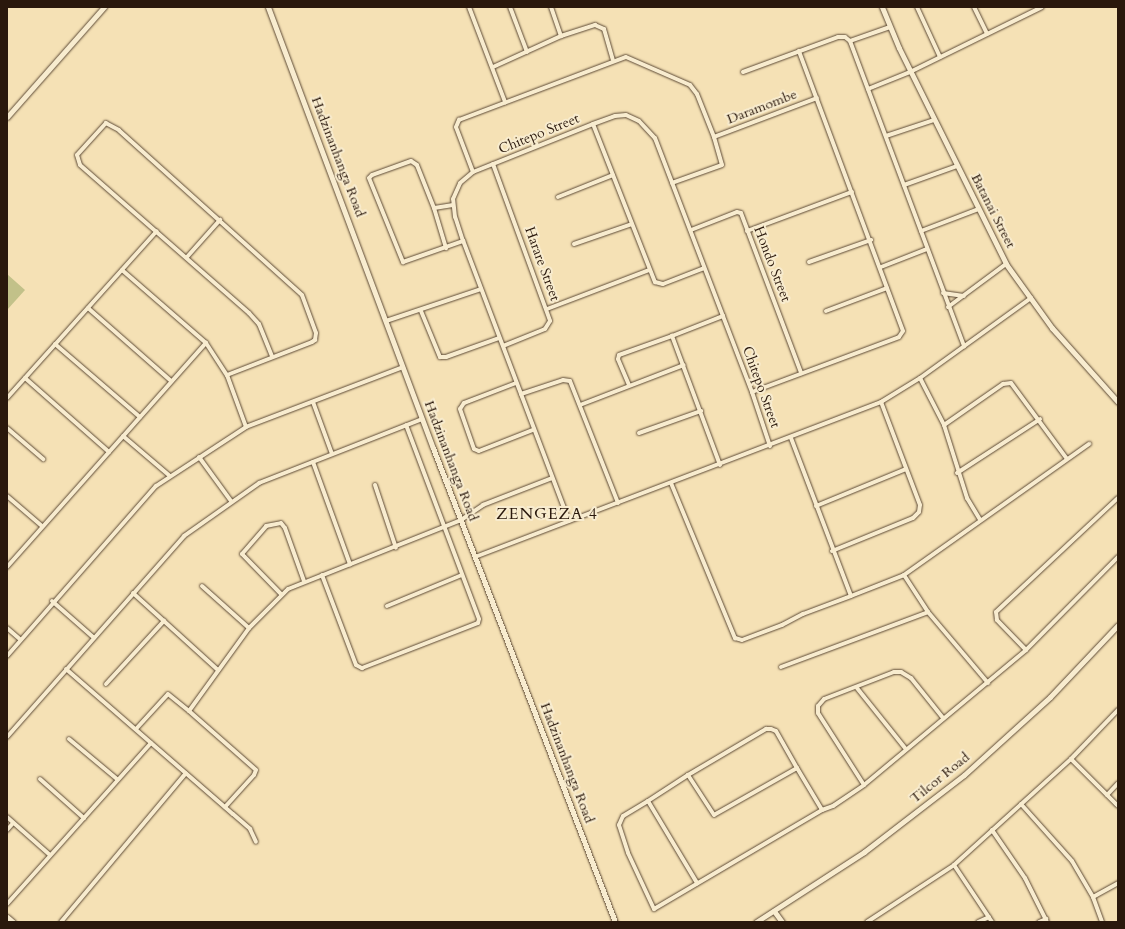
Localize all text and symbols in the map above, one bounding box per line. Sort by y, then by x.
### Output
street label: Daramombe [725,86,799,128]
street label: Hadzinanhanga Road [307,94,369,220]
street label: Chitepo Street [496,110,582,158]
street label: Batanai Street [967,171,1019,251]
street label: Hondo Street [750,224,794,304]
street label: Harare Street [521,225,563,303]
street label: Chitepo Street [738,344,784,430]
street label: Hadzinanhanga Road [420,398,482,524]
district label: ZENGEZA 4 [496,504,598,524]
street label: Hadzinanhanga Road [536,700,598,826]
street label: Tilcor Road [907,749,973,807]

